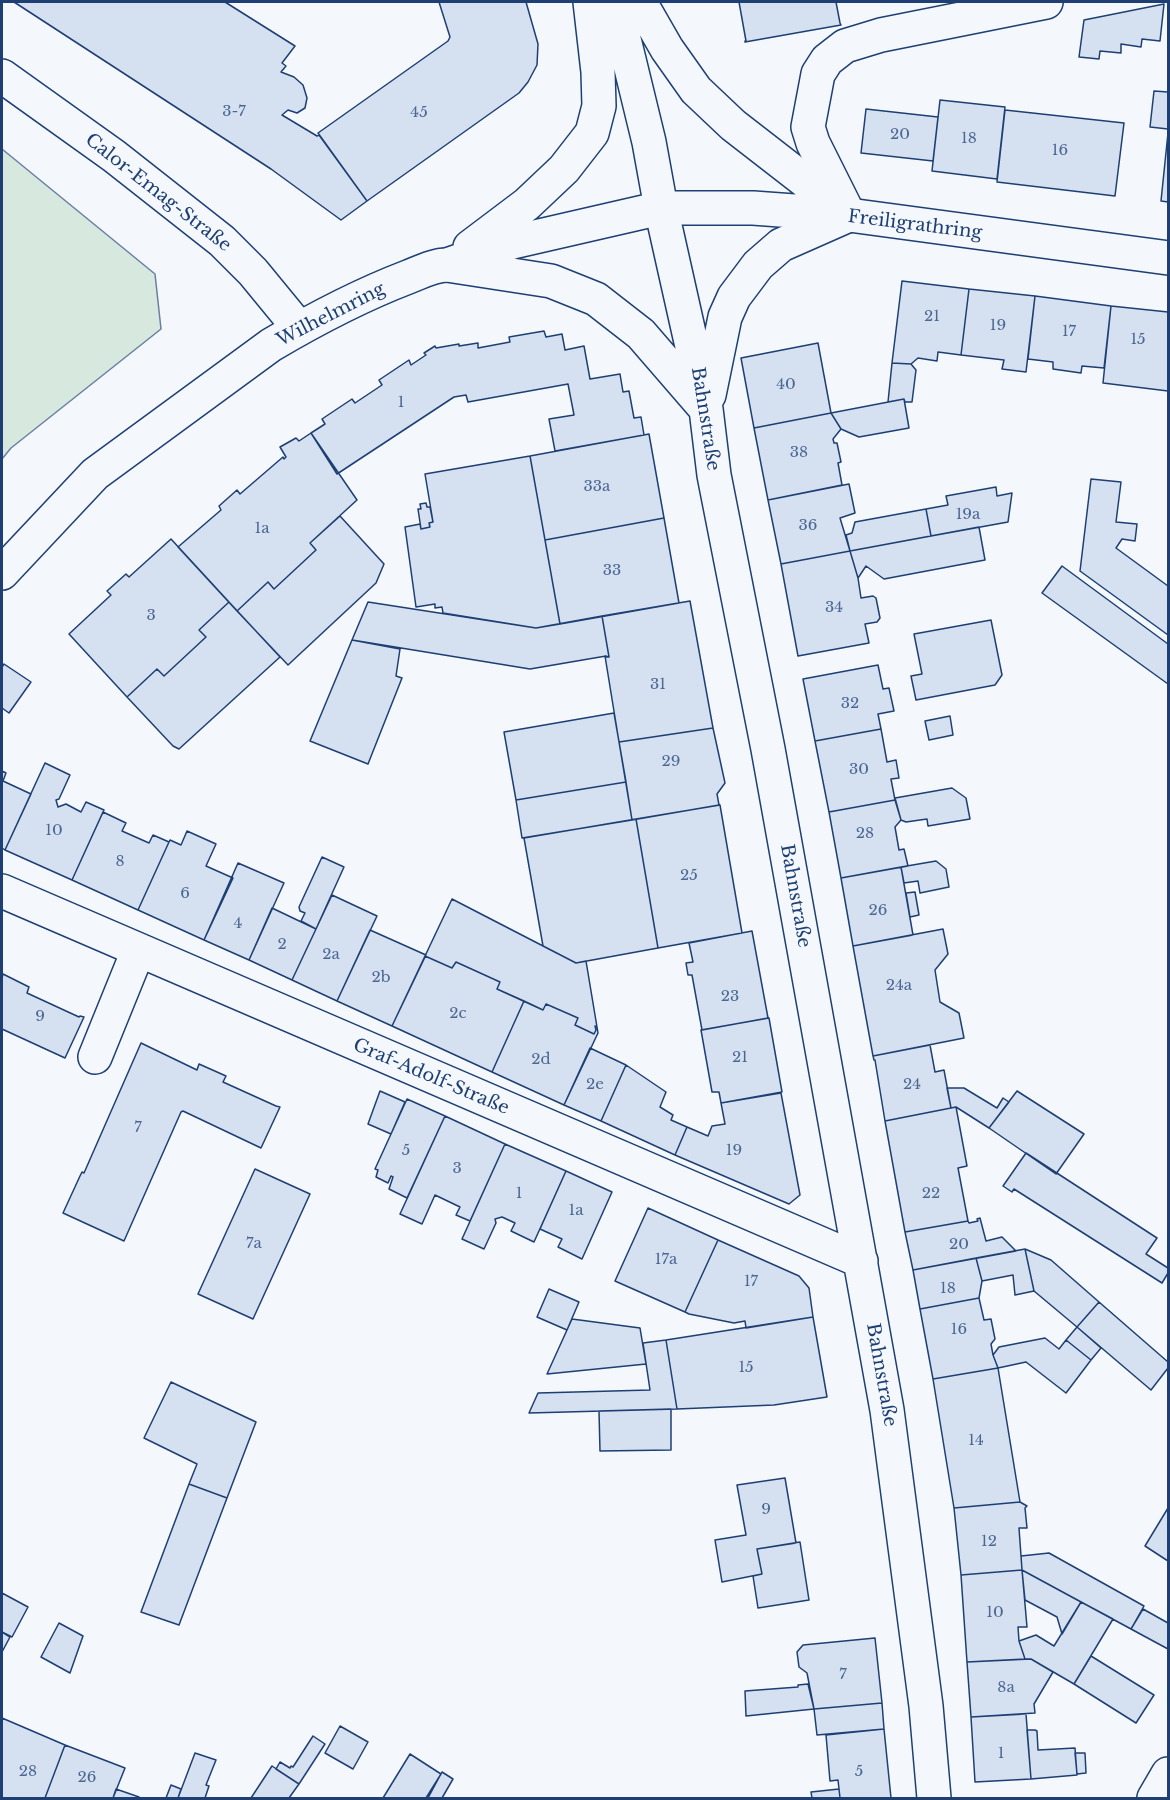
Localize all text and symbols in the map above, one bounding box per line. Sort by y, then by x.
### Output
house number: 3-7 [222,103,246,121]
house number: 45 [410,104,428,122]
house number: 20 [890,126,910,144]
street label: Calor-Emag-Straße [81,129,235,257]
house number: 18 [961,130,977,148]
house number: 16 [1052,142,1068,160]
street label: Freiligrathring [847,206,983,244]
street label: Wilhelmring [273,278,389,352]
house number: 21 [924,308,940,326]
house number: 19 [990,317,1006,335]
house number: 17 [1062,323,1076,341]
house number: 15 [1130,331,1146,349]
street label: Bahnstraße [686,366,724,472]
house number: 40 [776,376,796,394]
house number: 1 [398,394,404,412]
house number: 38 [790,444,808,462]
house number: 33a [584,478,610,496]
house number: 19a [956,506,980,524]
house number: 36 [799,517,817,535]
house number: 1a [255,520,269,538]
house number: 33 [603,562,621,580]
house number: 34 [825,599,843,617]
house number: 3 [146,607,156,625]
house number: 31 [650,676,666,694]
house number: 32 [841,695,859,713]
house number: 29 [662,753,680,771]
house number: 30 [849,761,869,779]
house number: 10 [45,822,63,840]
house number: 28 [856,825,874,843]
street label: Bahnstraße [775,843,815,949]
house number: 8 [115,853,125,871]
house number: 25 [680,867,698,885]
house number: 6 [180,885,190,903]
house number: 26 [869,902,887,920]
house number: 4 [234,915,242,933]
house number: 2 [277,936,287,954]
house number: 2a [322,946,340,964]
house number: 2b [371,969,391,987]
house number: 24a [886,977,912,995]
house number: 23 [721,988,739,1006]
house number: 2c [449,1005,467,1023]
house number: 9 [35,1008,45,1026]
street label: Graf-Adolf-Straße [350,1034,512,1120]
house number: 21 [732,1049,748,1067]
house number: 2d [531,1051,551,1069]
house number: 2e [586,1076,604,1094]
house number: 24 [903,1076,921,1094]
house number: 7 [134,1119,142,1137]
house number: 5 [402,1142,410,1160]
house number: 19 [726,1142,742,1160]
house number: 3 [452,1160,462,1178]
house number: 1 [516,1185,522,1203]
house number: 22 [922,1185,940,1203]
house number: 1a [569,1202,583,1220]
house number: 7a [246,1235,262,1253]
house number: 20 [949,1236,969,1254]
house number: 17a [655,1251,677,1269]
house number: 17 [744,1273,758,1291]
house number: 18 [940,1280,956,1298]
house number: 16 [951,1321,967,1339]
street label: Bahnstraße [861,1322,901,1428]
house number: 15 [738,1359,754,1377]
house number: 14 [968,1432,984,1450]
house number: 9 [761,1501,771,1519]
house number: 12 [981,1533,997,1551]
house number: 10 [986,1604,1004,1622]
house number: 7 [839,1666,847,1684]
house number: 8a [997,1679,1015,1697]
house number: 1 [998,1745,1004,1763]
house number: 28 [19,1763,37,1781]
house number: 5 [855,1763,863,1781]
house number: 26 [78,1769,96,1787]

